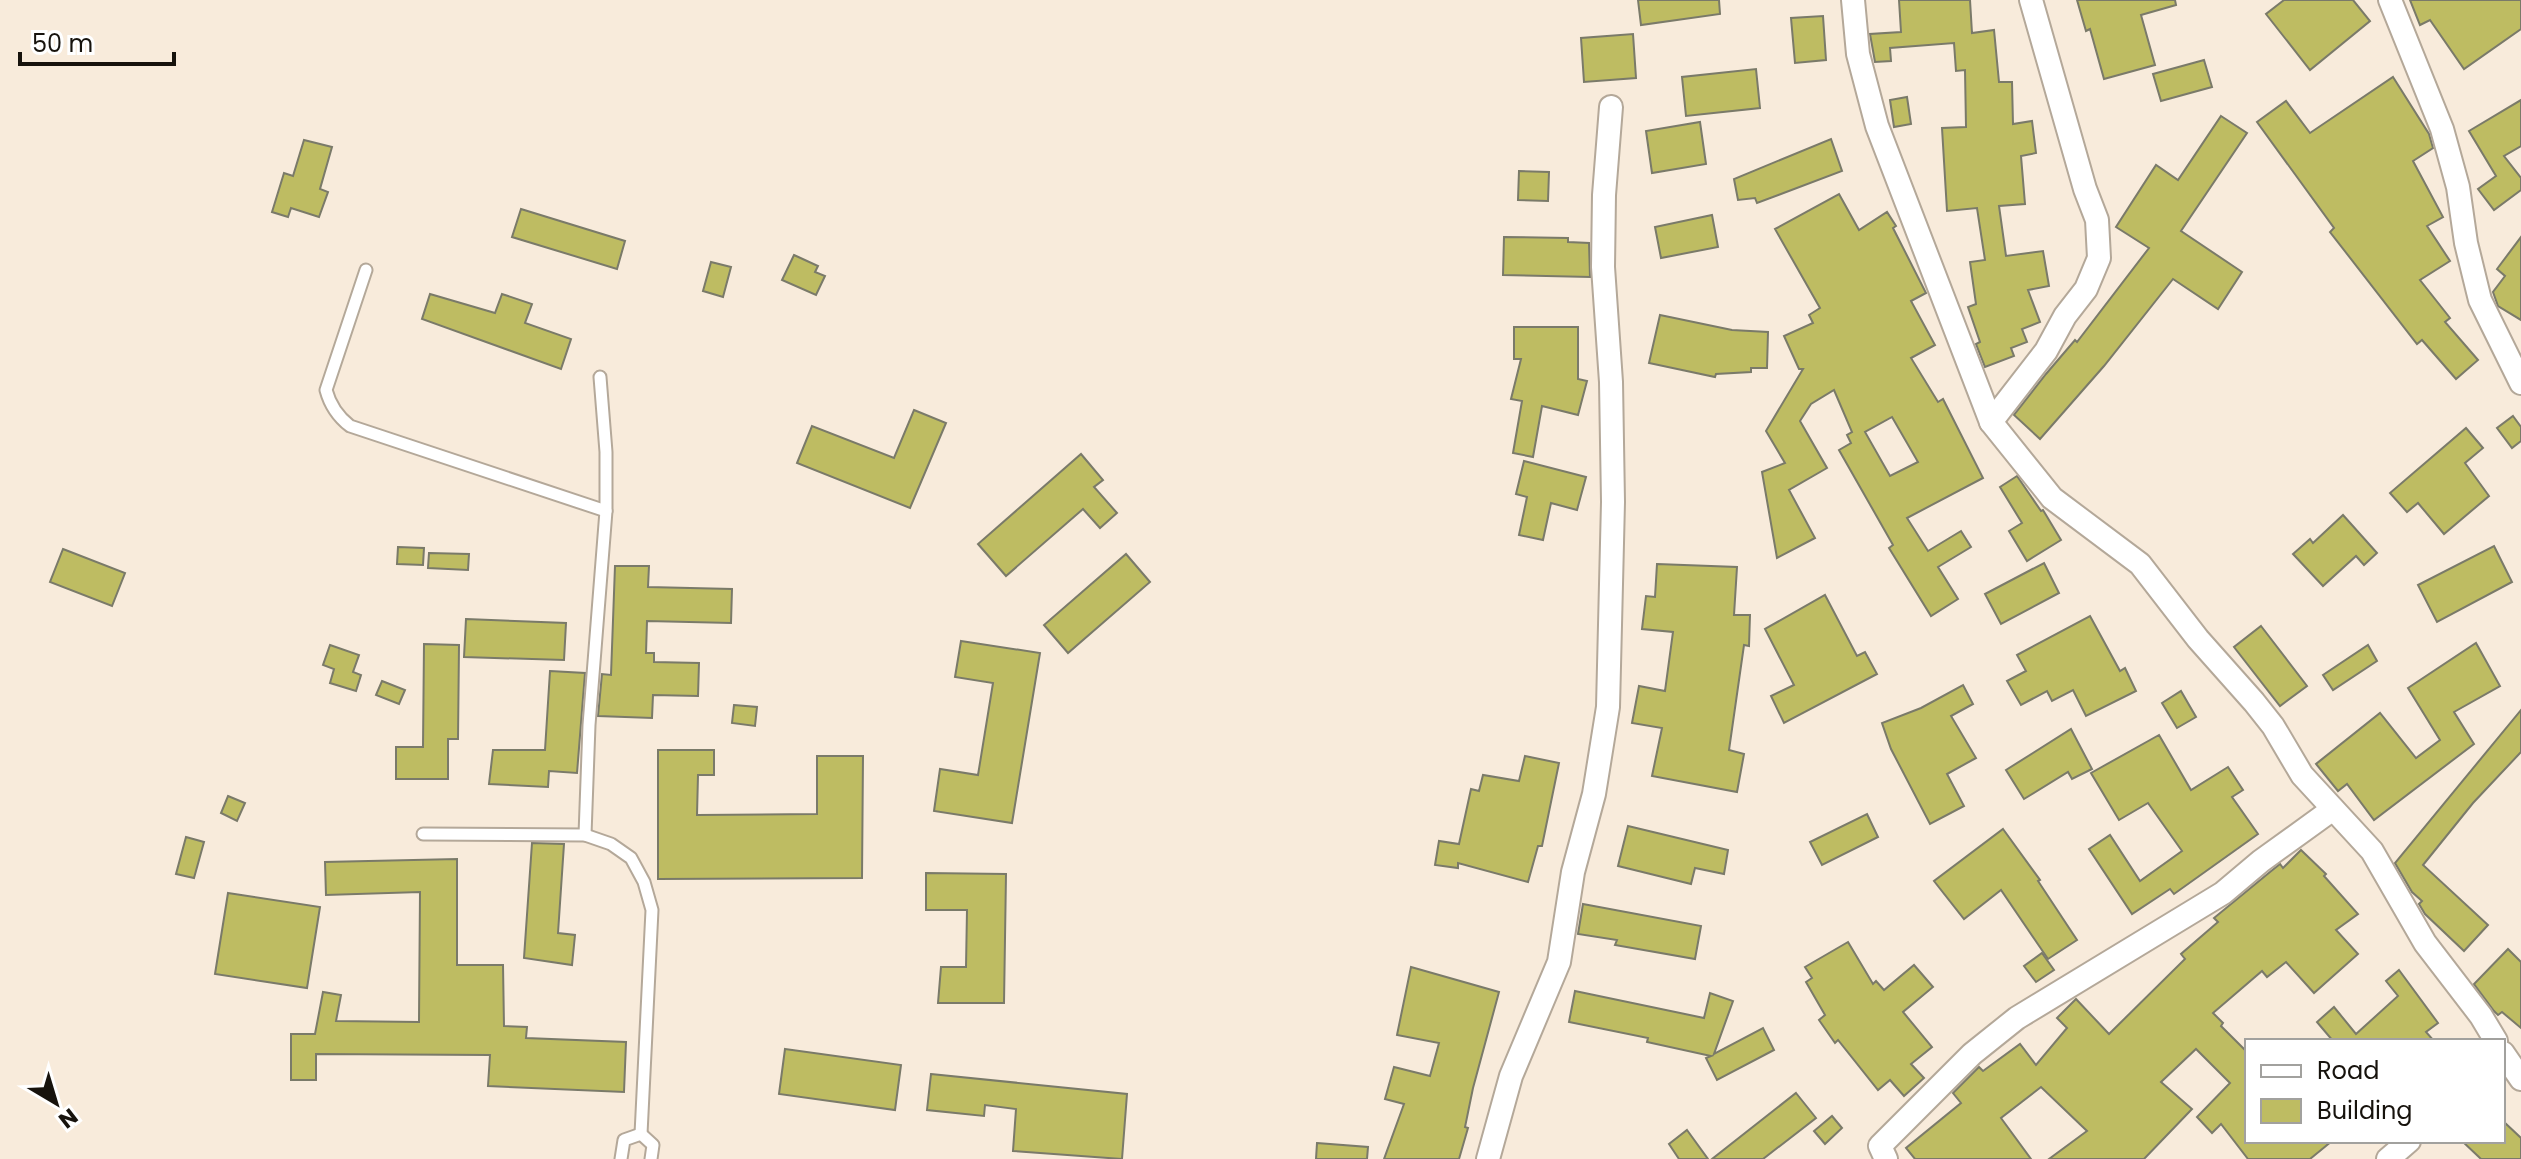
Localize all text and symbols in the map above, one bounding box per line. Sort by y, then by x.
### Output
scale bar [20,16,174,66]
text: 50 m [32,27,93,60]
legend [2245,1039,2505,1143]
text: Road [2317,1054,2379,1087]
north arrow [16,1063,96,1143]
text: Building [2317,1094,2413,1127]
text: N [52,1101,84,1136]

